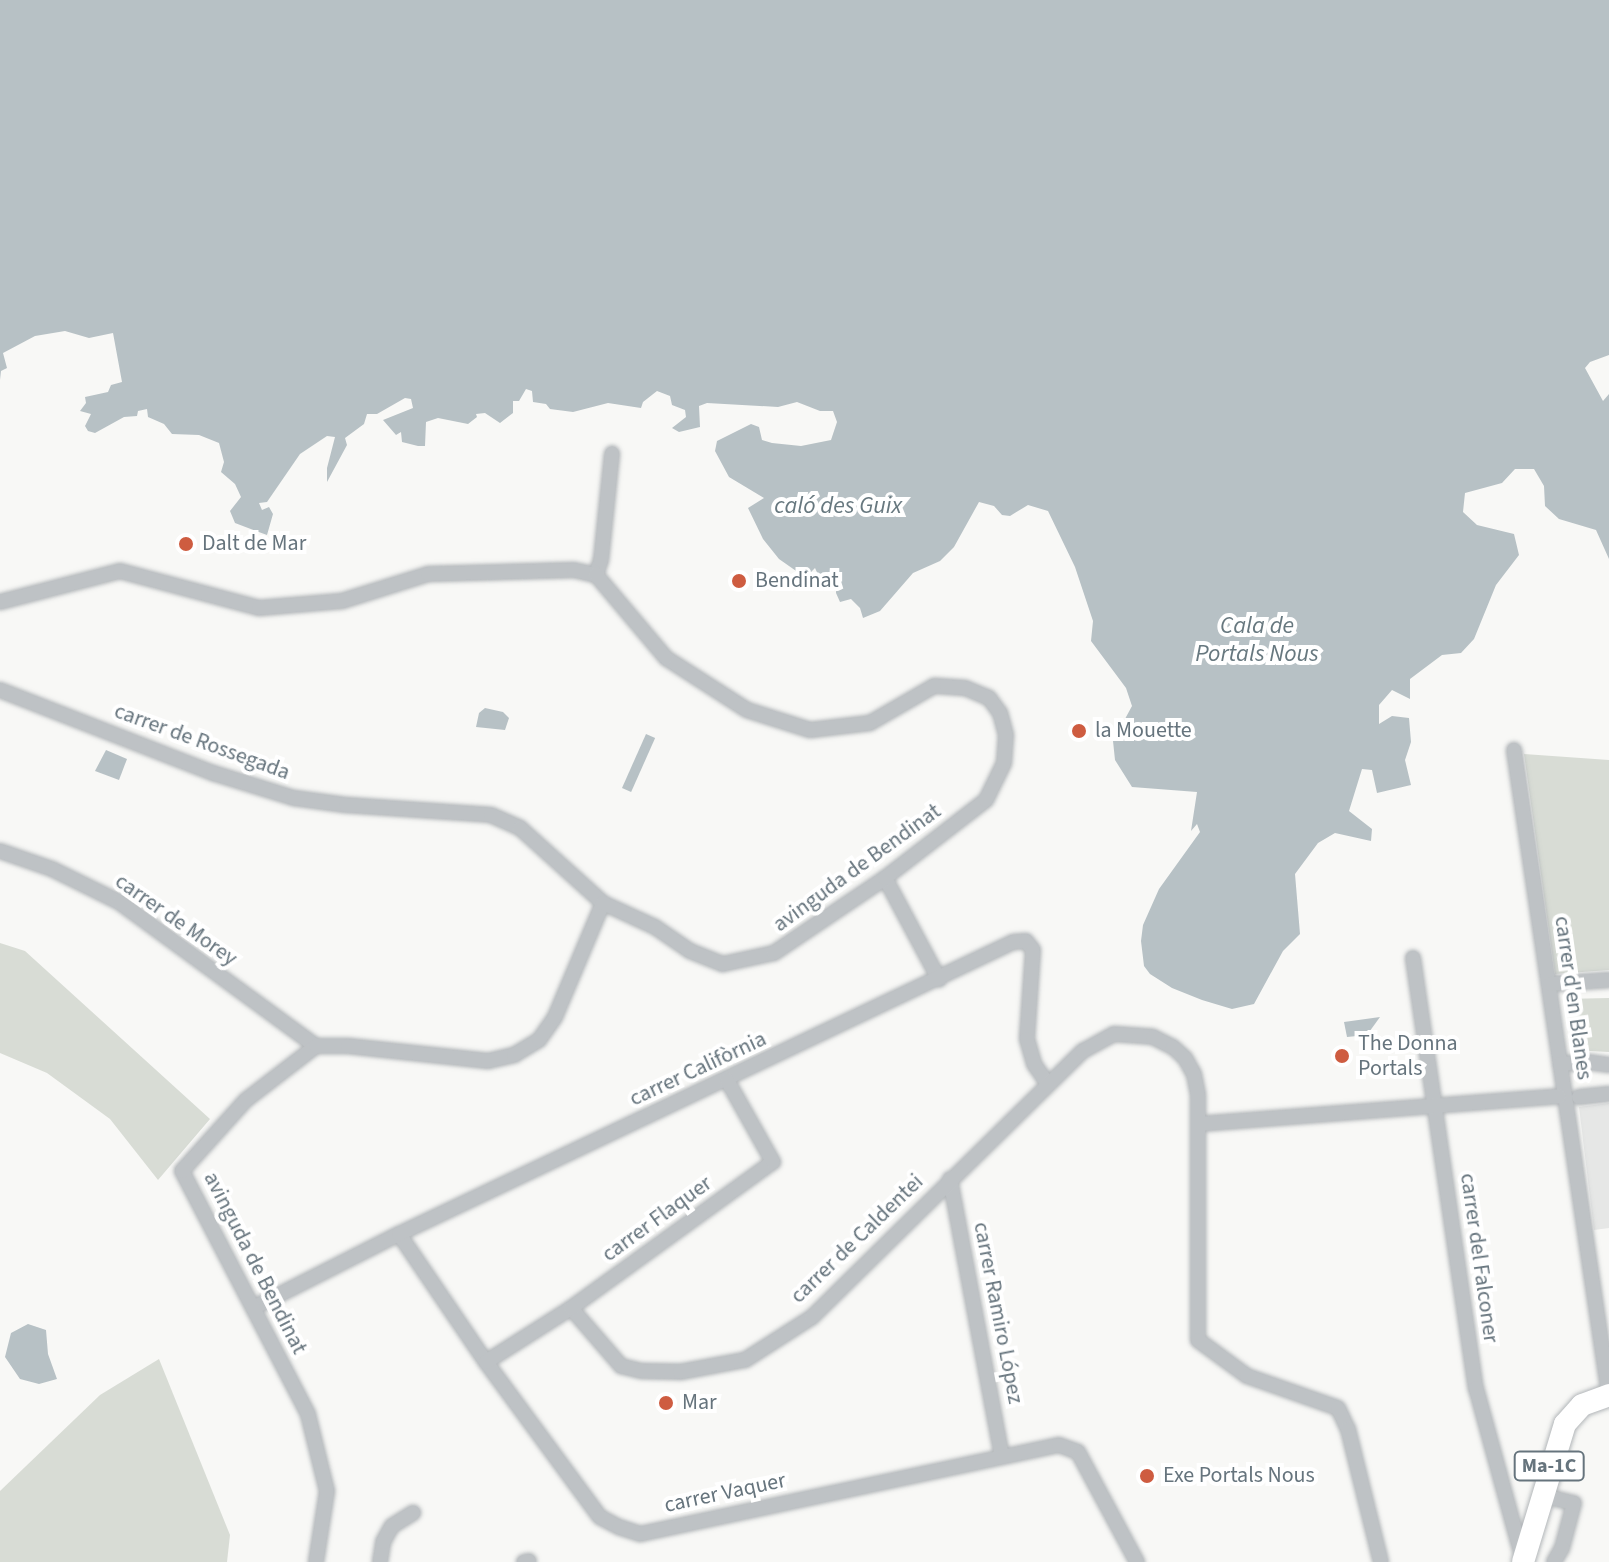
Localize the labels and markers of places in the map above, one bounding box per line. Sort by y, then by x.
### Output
place label: Dalt de Mar [202,531,306,557]
marker: Dalt de Mar [177,535,195,553]
place label: Bendinat [755,568,839,594]
marker: Bendinat [730,572,748,590]
place label: la Mouette [1095,718,1192,744]
marker: la Mouette [1070,722,1088,740]
place label: The Donna Portals [1358,1030,1458,1082]
marker: The Donna Portals [1333,1047,1351,1065]
place label: Mar [682,1390,717,1416]
marker: Mar [657,1394,675,1412]
place label: Exe Portals Nous [1163,1463,1315,1489]
marker: Exe Portals Nous [1138,1467,1156,1485]

